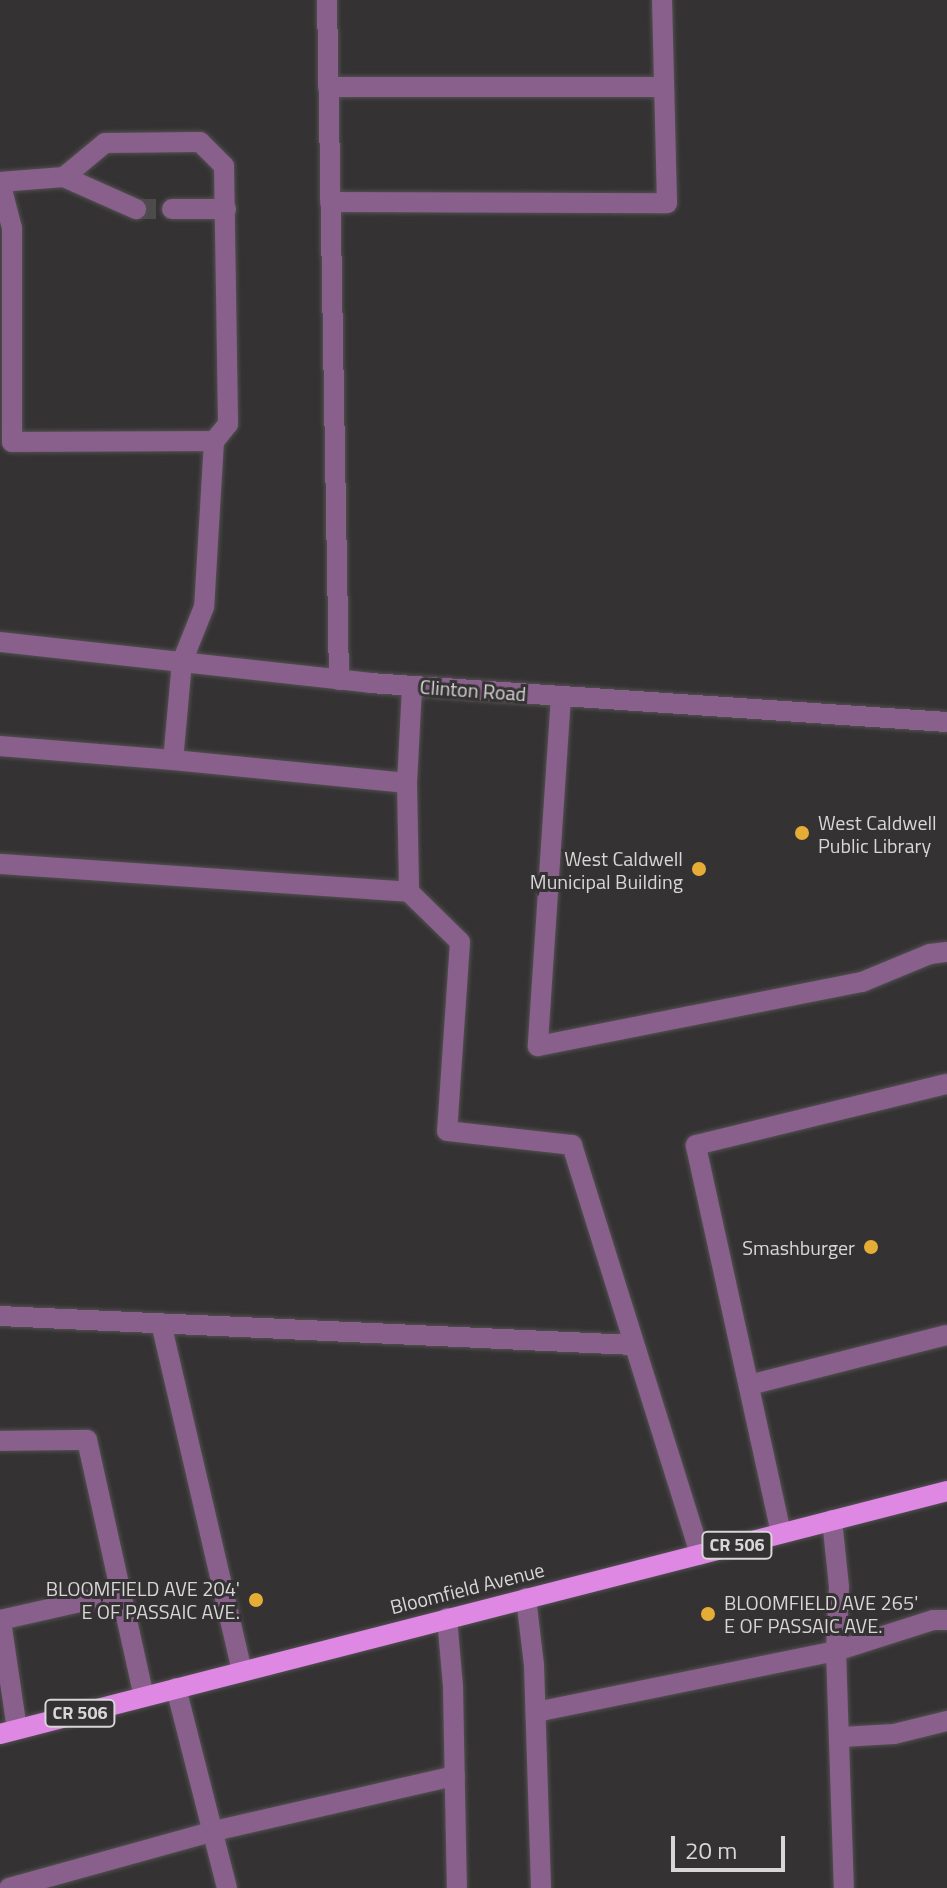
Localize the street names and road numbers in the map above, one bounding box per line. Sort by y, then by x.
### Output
street label: Clinton Road [419,674,527,706]
road number: CR 506 [701,1531,773,1559]
street label: Bloomfield Avenue [387,1557,547,1619]
road number: CR 506 [44,1699,116,1727]

